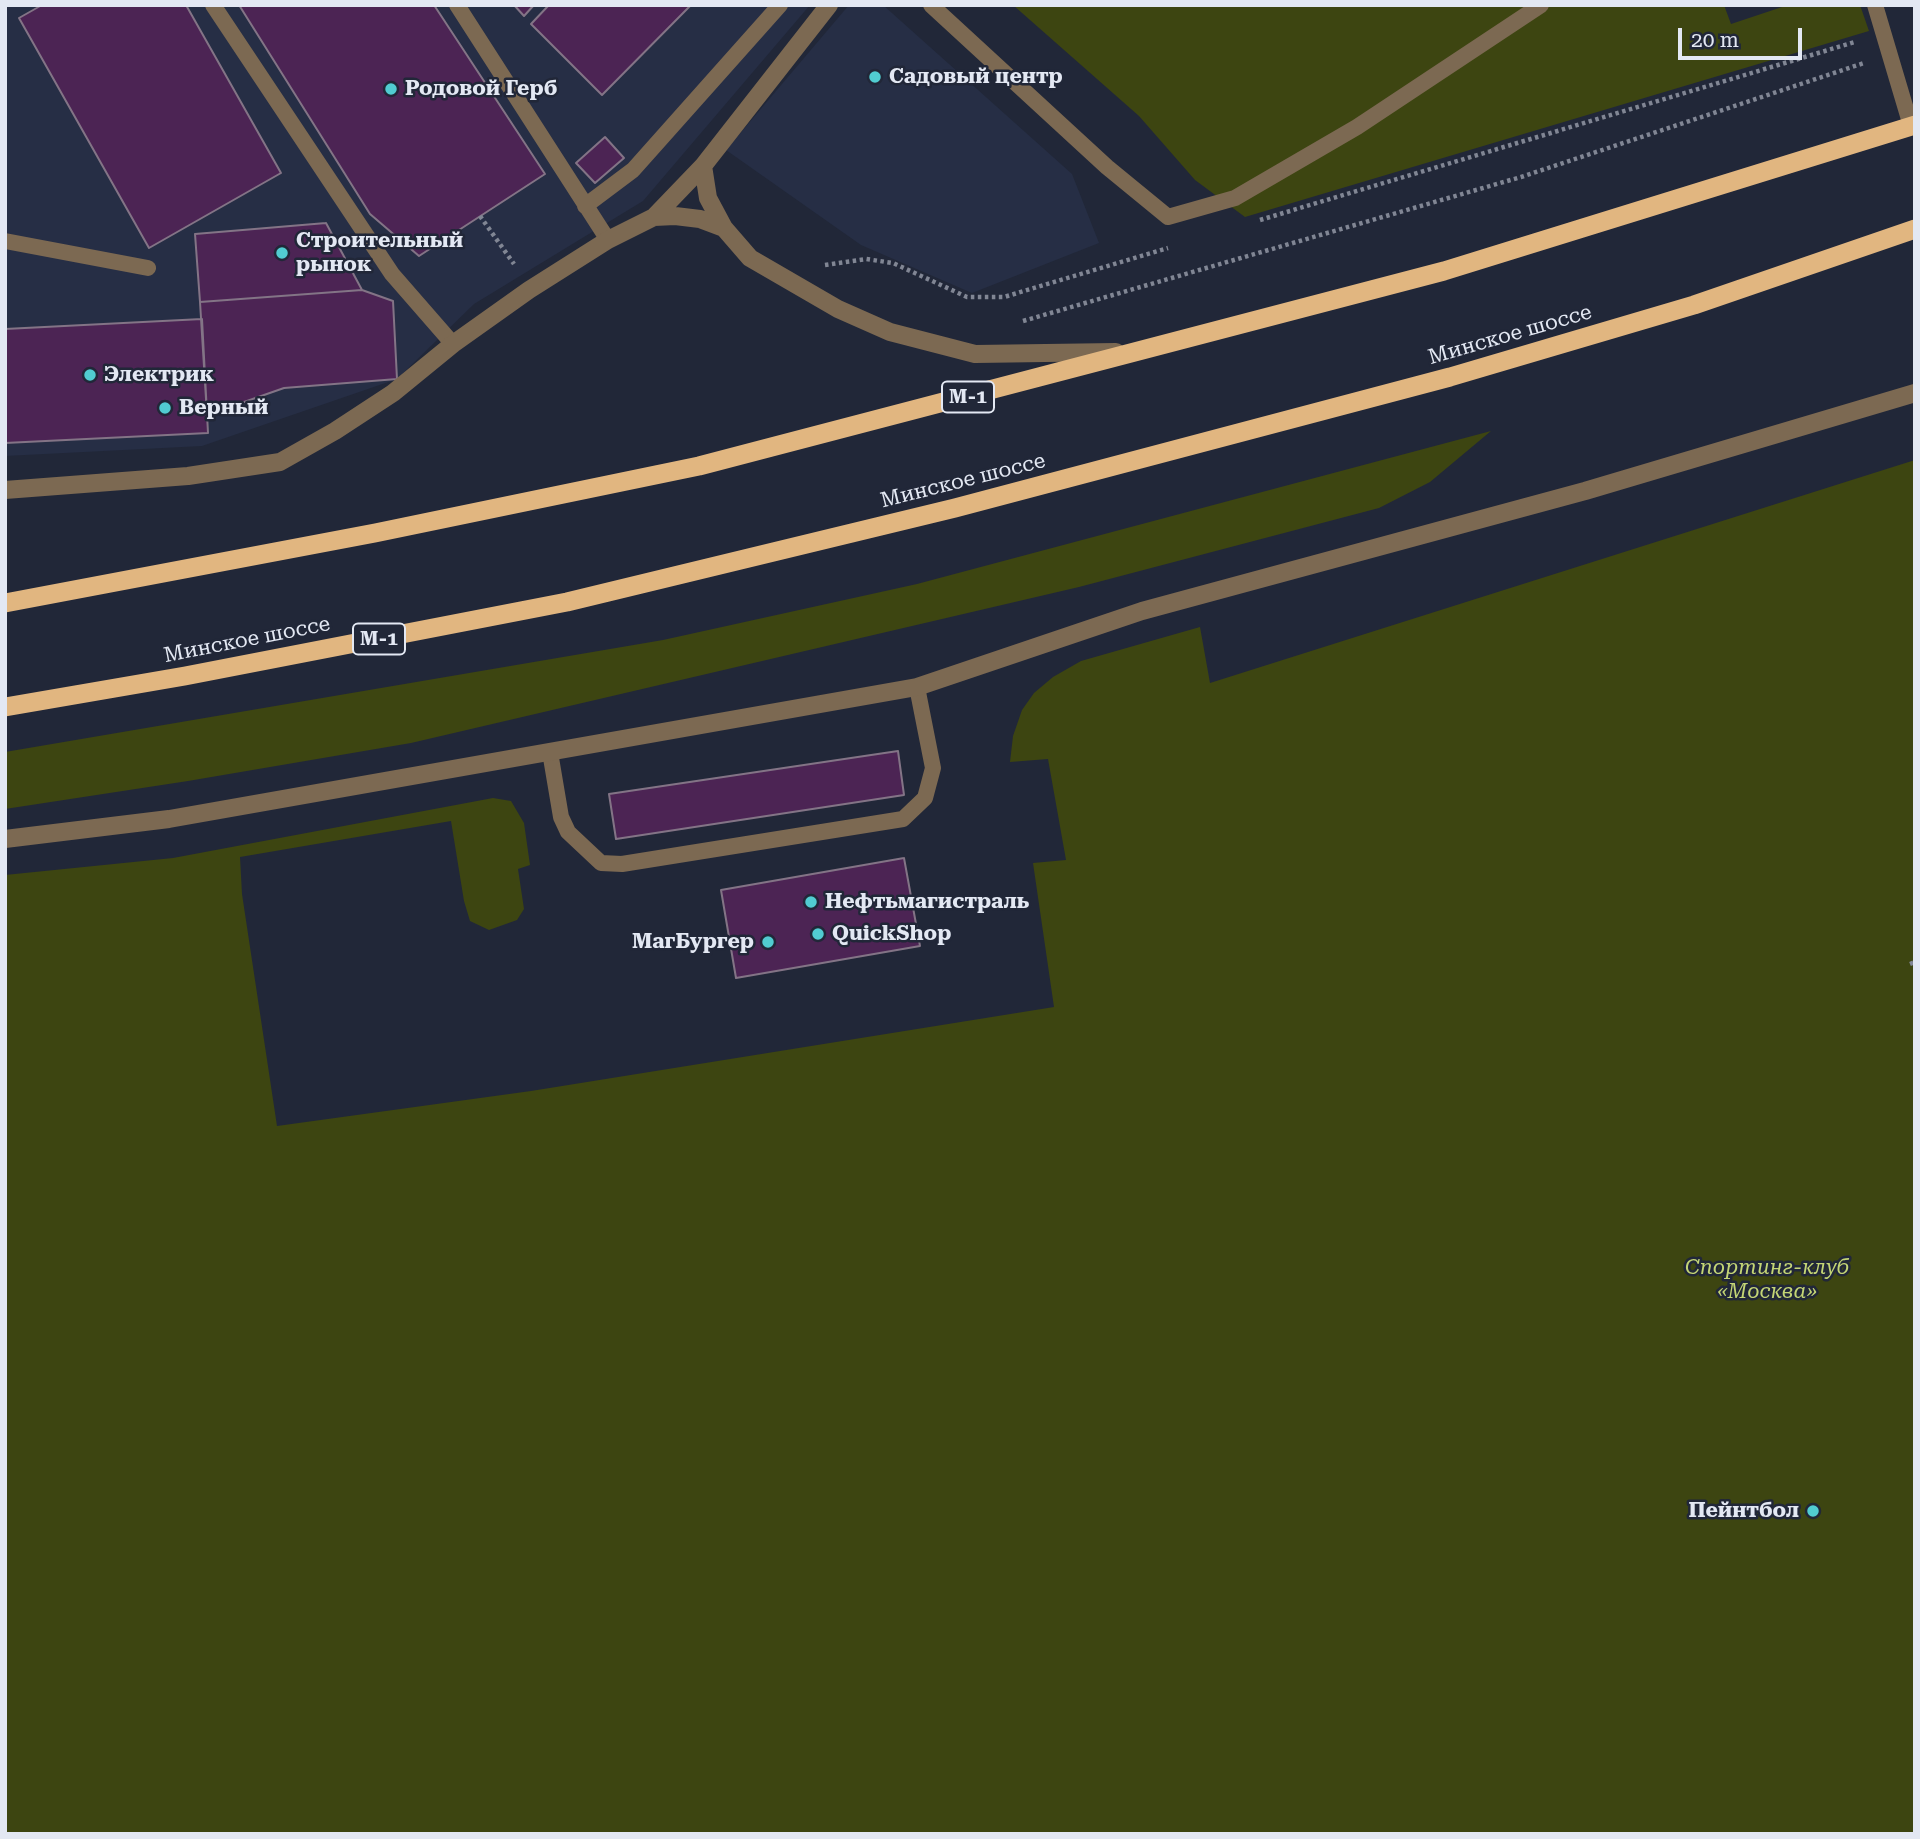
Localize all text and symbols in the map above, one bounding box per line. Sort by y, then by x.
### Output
scale bar [1682,14,1806,58]
text: 20 m [1691,28,1739,52]
place label: Садовый центр [889,64,1063,90]
marker: Садовый центр [867,69,883,85]
place label: Родовой Герб [405,76,557,102]
marker: Родовой Герб [383,81,399,97]
place label: Строительный рынок [296,228,463,278]
marker: Строительный рынок [274,245,290,261]
street label: Минское шоссе [1425,300,1595,370]
place label: Электрик [104,362,214,388]
marker: Электрик [82,367,98,383]
road number: М-1 [942,382,994,412]
place label: Верный [179,395,268,421]
marker: Верный [157,400,173,416]
street label: Минское шоссе [878,448,1048,514]
street label: Минское шоссе [162,612,332,668]
road number: М-1 [353,624,405,654]
place label: Нефтьмагистраль [825,889,1029,915]
marker: Нефтьмагистраль [803,894,819,910]
place label: QuickShop [832,921,951,947]
marker: QuickShop [810,926,826,942]
place label: МагБургер [632,929,754,955]
marker: МагБургер [760,934,776,950]
park label: Спортинг-клуб «Москва» [1685,1255,1849,1305]
place label: Пейнтбол [1688,1498,1799,1524]
marker: Пейнтбол [1805,1503,1821,1519]

